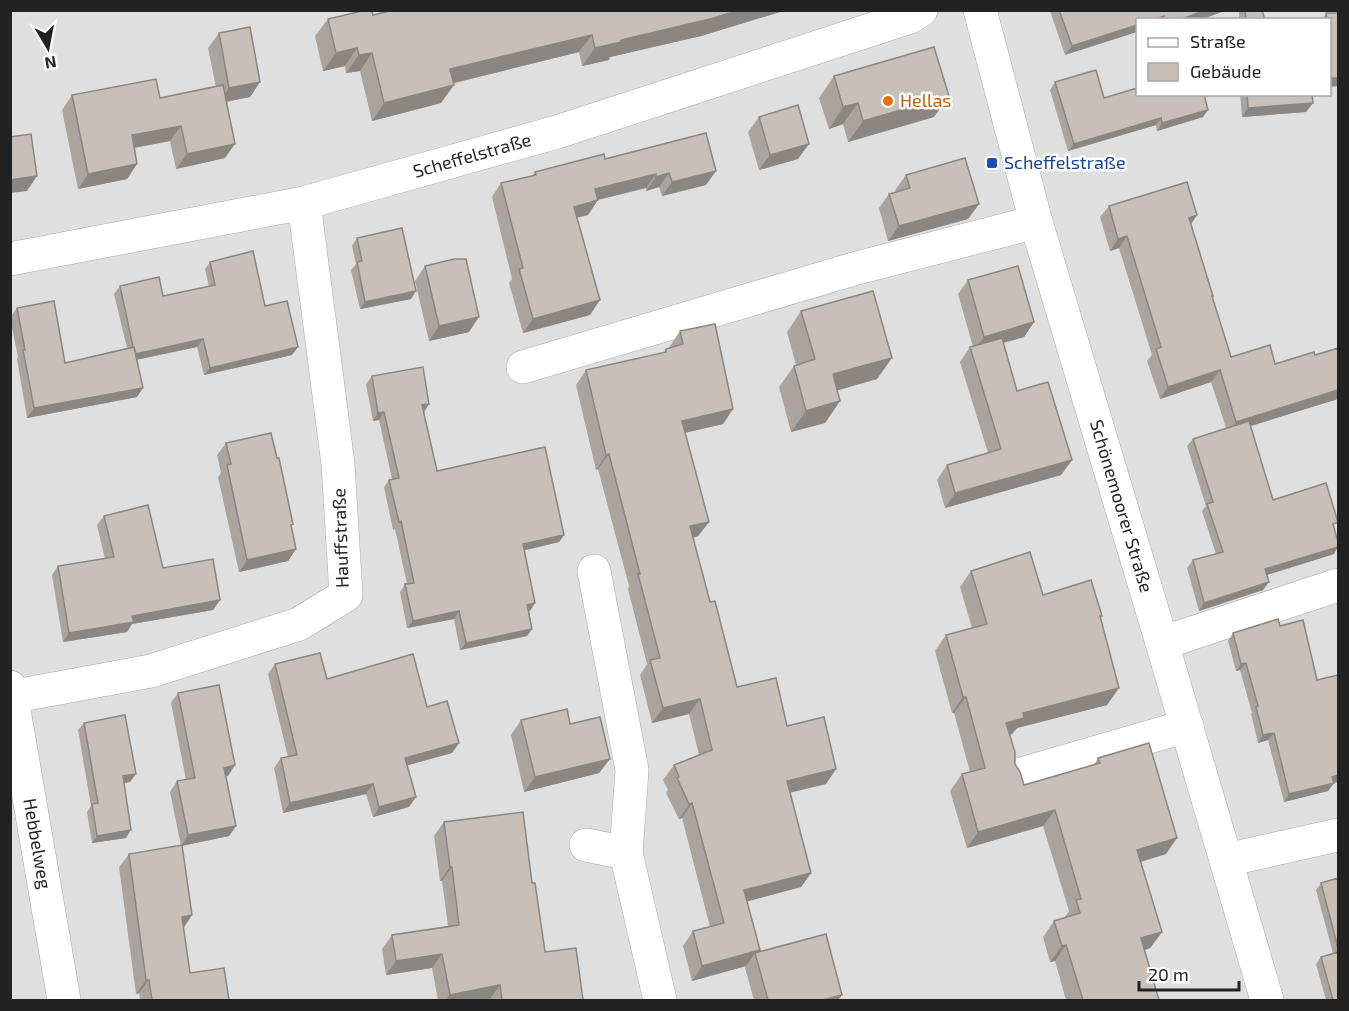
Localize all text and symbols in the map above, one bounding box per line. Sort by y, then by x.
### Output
north arrow [18,18,78,78]
legend [1136,18,1331,96]
text: Straße [1190,30,1246,52]
text: N [43,53,58,74]
text: Gebäude [1190,60,1261,82]
place label: Hellas [900,89,951,111]
marker: Hellas [881,94,895,108]
street label: Scheffelstraße [410,128,534,182]
place label: Scheffelstraße [1004,151,1126,173]
marker: Scheffelstraße [985,156,999,170]
street label: Schönemoorer Straße [1086,417,1158,595]
street label: Hauffstraße [327,488,353,588]
street label: Hebbelweg [19,797,57,890]
scale bar [1139,954,1240,992]
text: 20 m [1148,963,1189,985]

